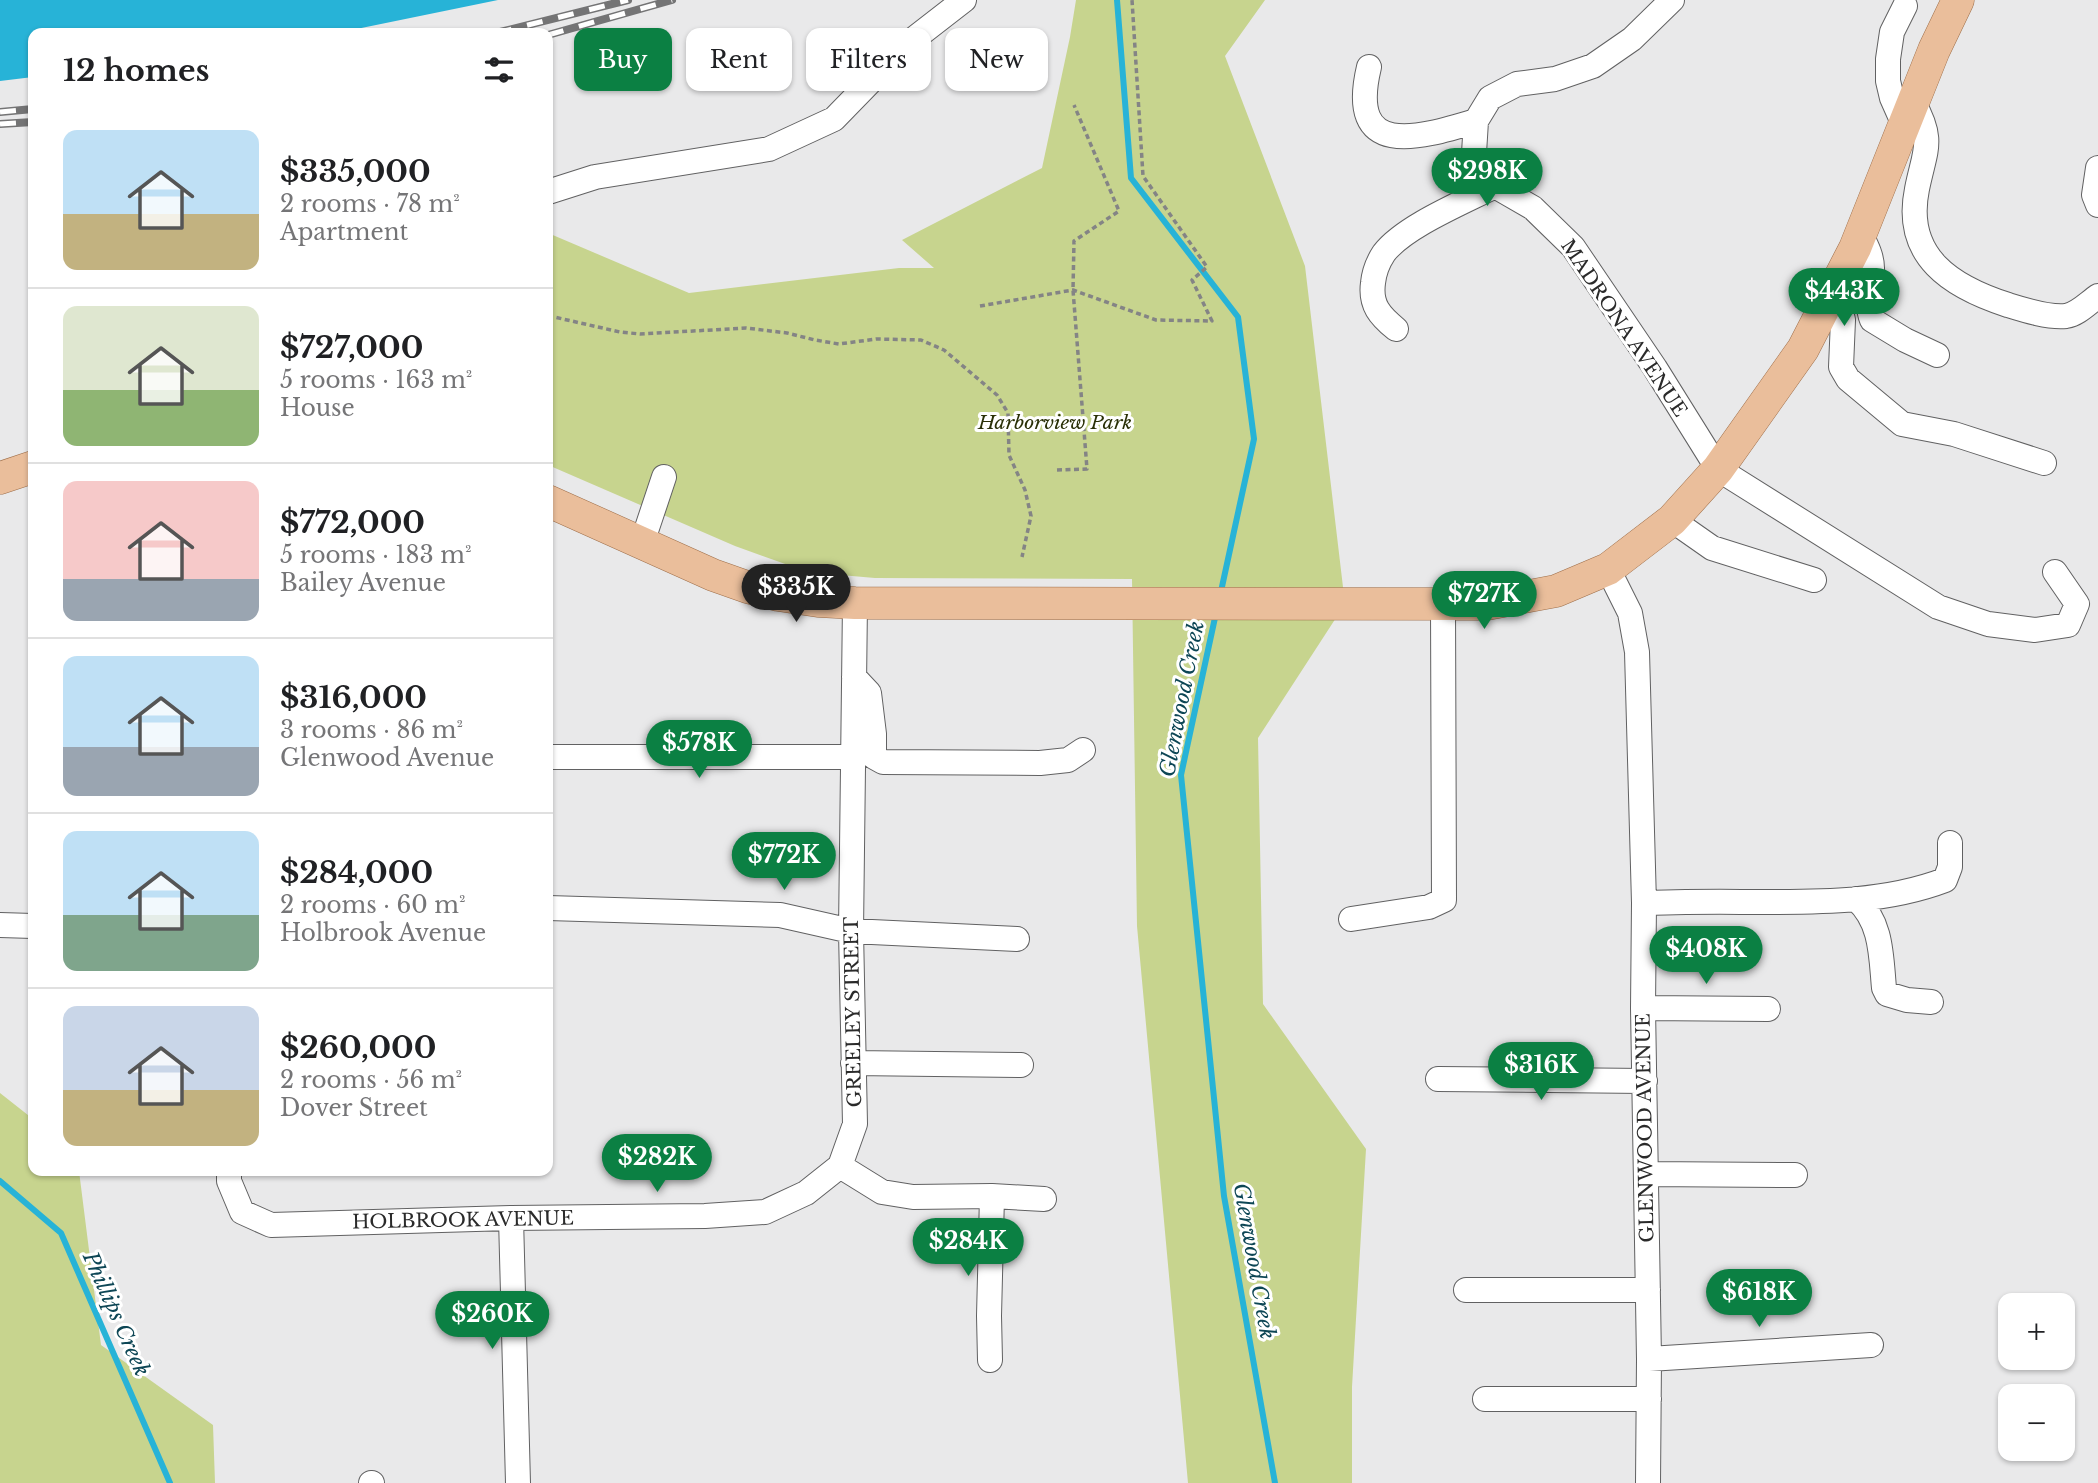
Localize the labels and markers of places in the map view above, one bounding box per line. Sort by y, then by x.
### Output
pin: $298K [1438,148,1536,208]
pin: $443K [1795,268,1893,328]
pin: $335K [747,564,845,624]
pin: $727K [1435,572,1533,631]
pin: $578K [650,720,748,780]
pin: $772K [735,832,833,892]
pin: $408K [1657,926,1755,986]
pin: $316K [1492,1042,1590,1102]
pin: $282K [608,1134,706,1194]
pin: $284K [919,1218,1017,1278]
pin: $618K [1710,1270,1808,1329]
pin: $260K [443,1292,541,1351]

